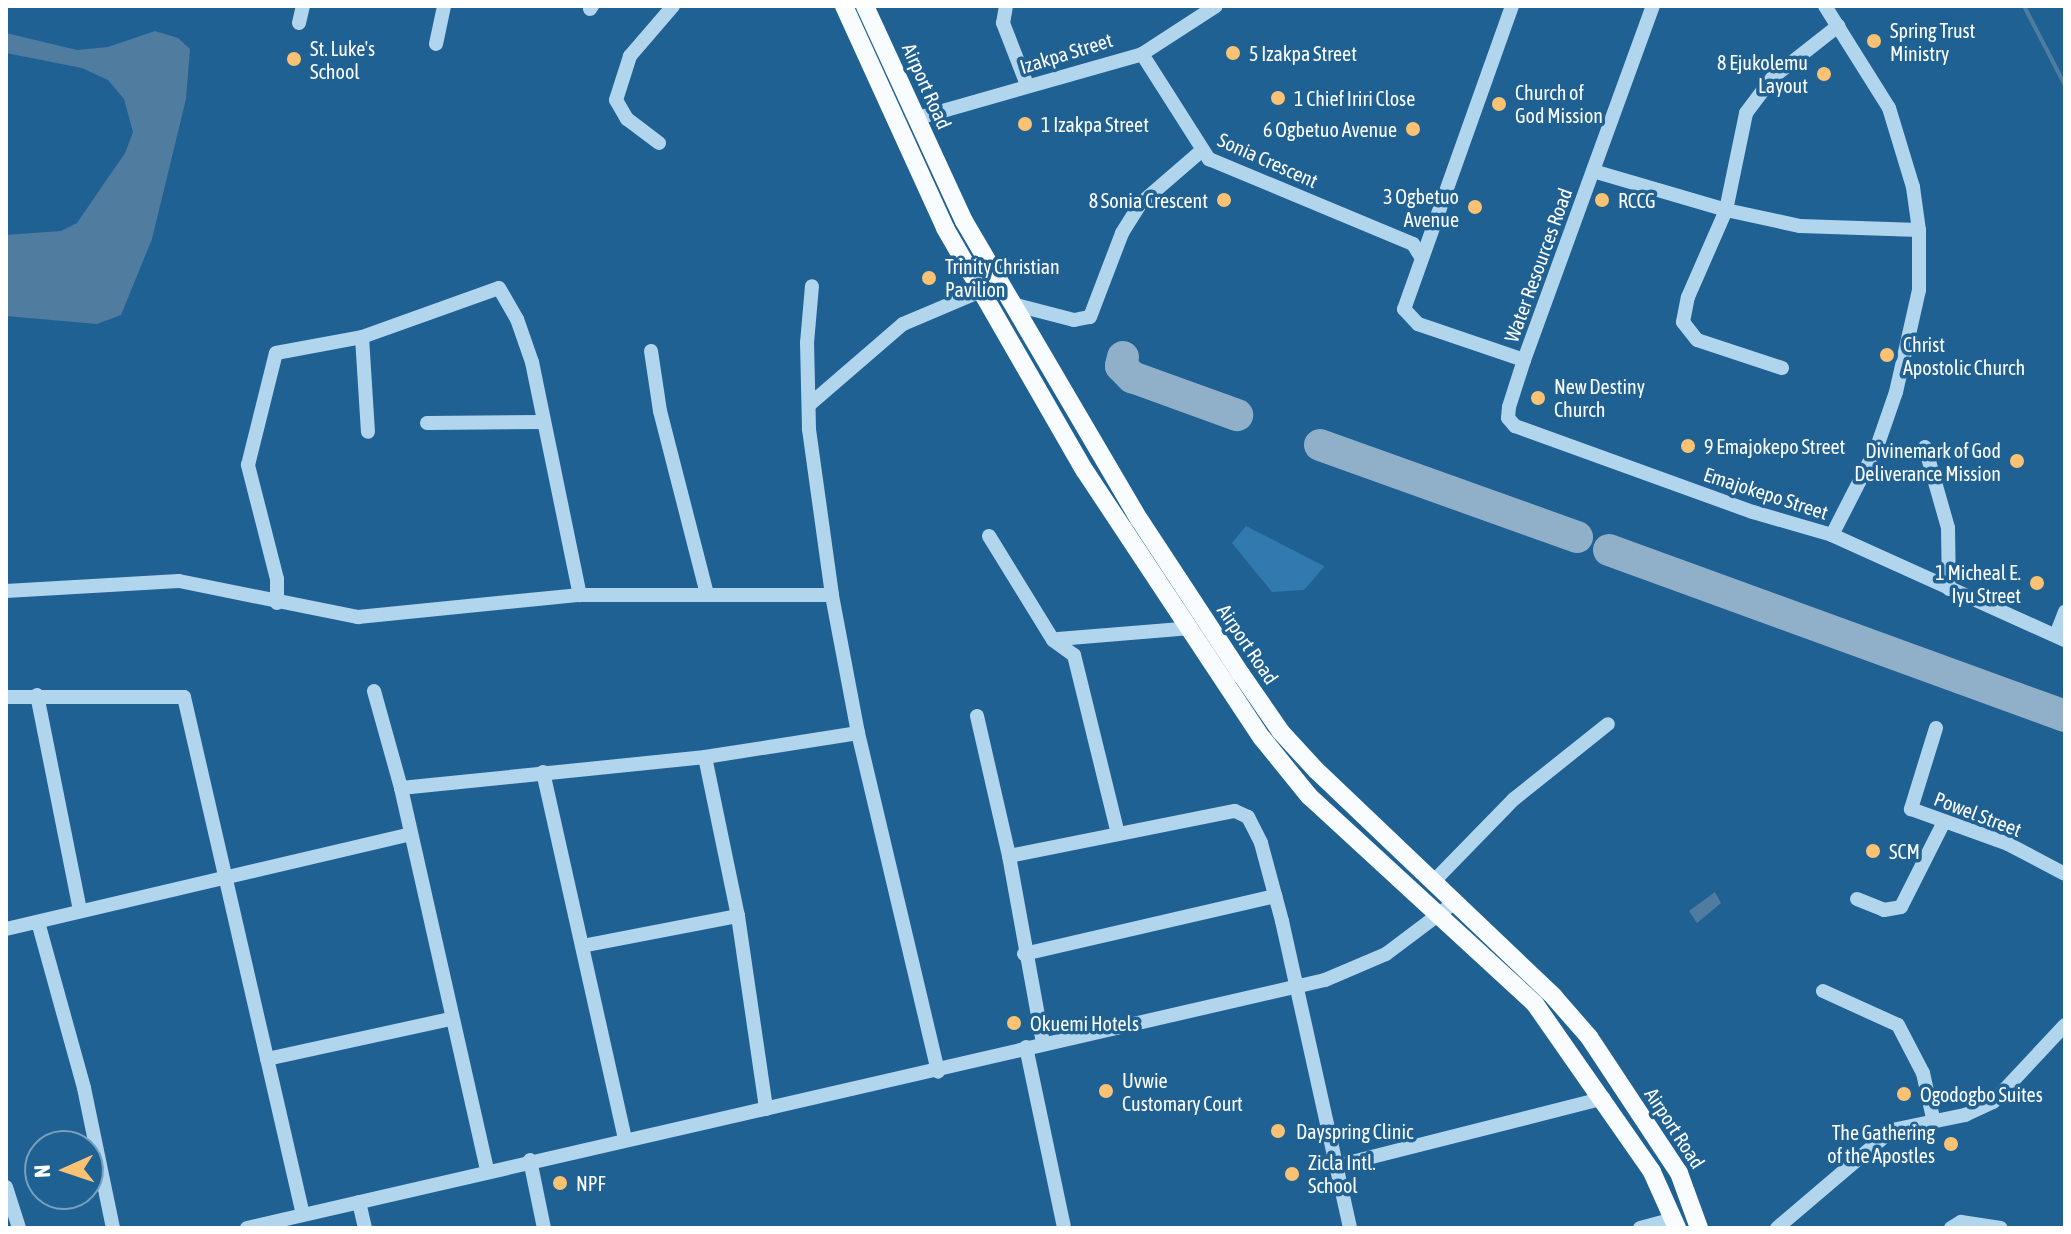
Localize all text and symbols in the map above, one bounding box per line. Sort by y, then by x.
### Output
place label: Spring Trust Ministry [1890,18,1975,65]
street label: Izakpa Street [1017,28,1115,78]
marker: Spring Trust Ministry [1865,32,1883,50]
place label: St. Luke's School [310,36,375,83]
street label: Airport Road [897,39,957,133]
place label: 5 Izakpa Street [1249,41,1357,65]
marker: 5 Izakpa Street [1224,44,1242,62]
marker: St. Luke's School [285,50,303,68]
place label: 8 Ejukolemu Layout [1717,50,1808,97]
marker: 8 Ejukolemu Layout [1815,65,1833,83]
place label: Church of God Mission [1515,80,1603,127]
place label: 1 Chief Iriri Close [1294,86,1415,110]
marker: 1 Chief Iriri Close [1269,89,1287,107]
marker: Church of God Mission [1490,95,1508,113]
place label: 1 Izakpa Street [1041,112,1149,136]
marker: 1 Izakpa Street [1016,115,1034,133]
place label: 6 Ogbetuo Avenue [1263,117,1397,141]
marker: 6 Ogbetuo Avenue [1404,120,1422,138]
street label: Sonia Crescent [1214,127,1322,193]
place label: 3 Ogbetuo Avenue [1383,184,1459,231]
street label: Water Resources Road [1499,185,1577,345]
place label: 8 Sonia Crescent [1089,188,1208,212]
place label: RCCG [1618,188,1656,212]
marker: 8 Sonia Crescent [1215,191,1233,209]
marker: RCCG [1593,191,1611,209]
marker: 3 Ogbetuo Avenue [1466,198,1484,216]
place label: Trinity Christian Pavilion [945,254,1060,301]
marker: Trinity Christian Pavilion [920,269,938,287]
place label: Christ Apostolic Church [1903,332,2025,379]
marker: Christ Apostolic Church [1878,346,1896,364]
place label: New Destiny Church [1554,374,1645,421]
marker: New Destiny Church [1529,389,1547,407]
place label: 9 Emajokepo Street [1704,434,1845,458]
marker: 9 Emajokepo Street [1679,437,1697,455]
place label: Divinemark of God Deliverance Mission [1854,438,2001,485]
marker: Divinemark of God Deliverance Mission [2008,452,2026,470]
street label: Emajokepo Street [1701,462,1831,524]
place label: 1 Micheal E. Iyu Street [1935,560,2021,607]
marker: 1 Micheal E. Iyu Street [2028,574,2046,592]
street label: Airport Road [1212,599,1284,689]
street label: Powel Street [1931,786,2025,842]
place label: SCM [1889,839,1920,863]
marker: SCM [1864,842,1882,860]
place label: Okuemi Hotels [1030,1011,1139,1035]
marker: Okuemi Hotels [1005,1014,1023,1032]
place label: Uvwie Customary Court [1122,1068,1243,1115]
marker: Uvwie Customary Court [1097,1082,1115,1100]
place label: Ogodogbo Suites [1920,1082,2043,1106]
street label: Airport Road [1640,1083,1710,1173]
marker: Ogodogbo Suites [1895,1085,1913,1103]
place label: Dayspring Clinic [1296,1119,1413,1143]
marker: Dayspring Clinic [1267,1120,1289,1142]
place label: The Gathering of the Apostles [1827,1120,1935,1167]
north arrow [24,1130,104,1210]
marker: The Gathering of the Apostles [1942,1135,1960,1153]
place label: Zicla Intl. School [1308,1150,1376,1197]
text: N [29,1164,55,1178]
marker: Zicla Intl. School [1283,1165,1301,1183]
place label: NPF [576,1171,606,1195]
marker: NPF [551,1174,569,1192]

